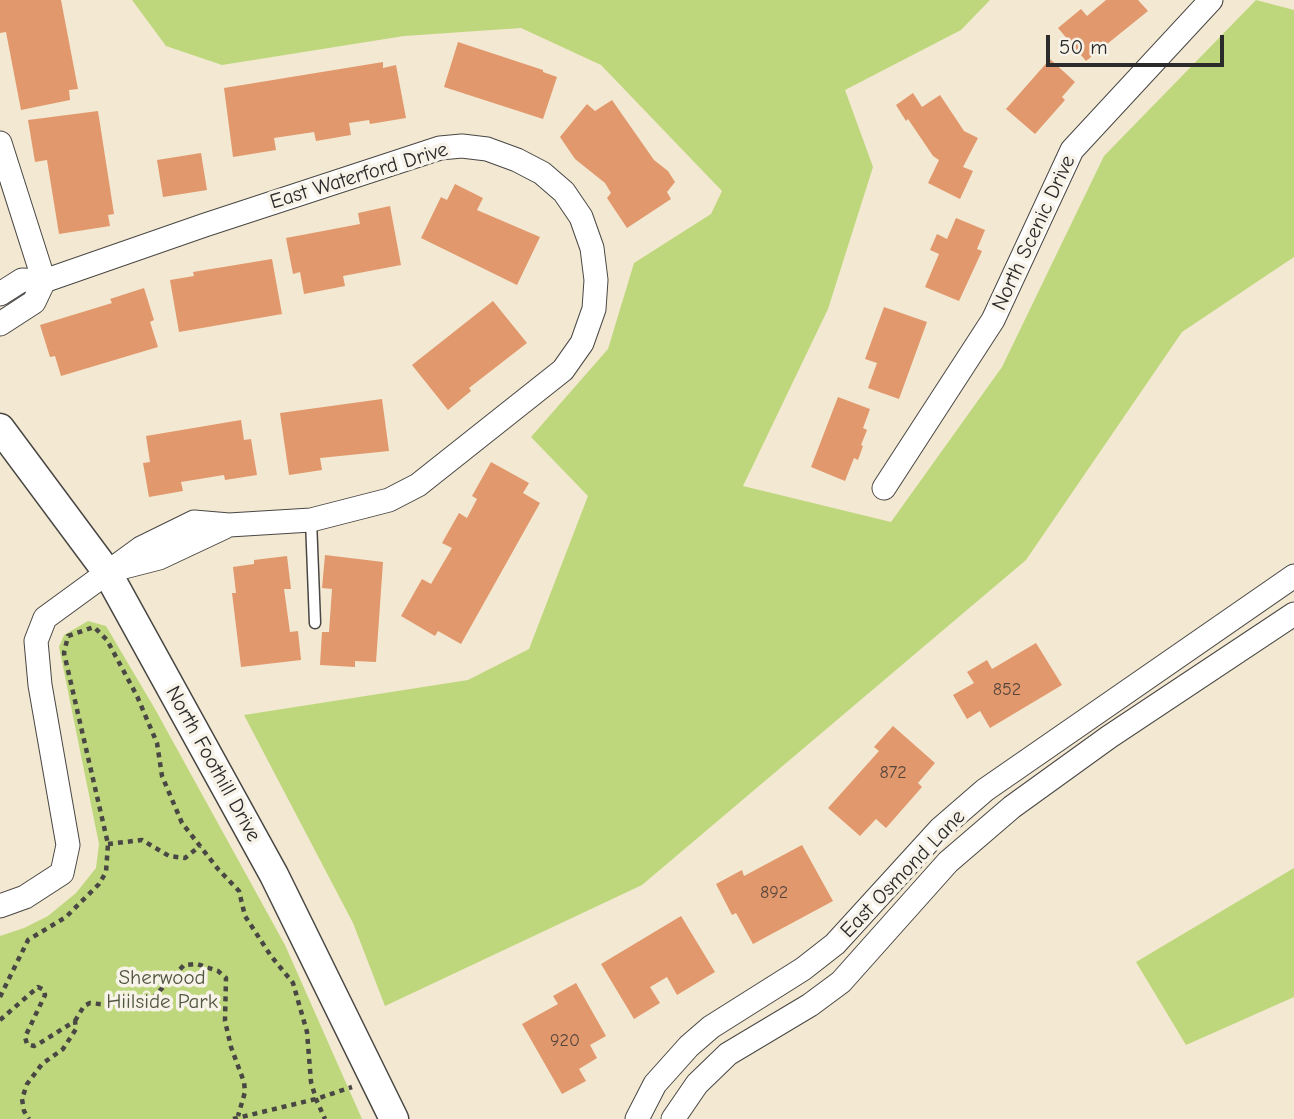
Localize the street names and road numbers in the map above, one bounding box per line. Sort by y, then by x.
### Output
street label: East Waterford Drive [267,137,451,215]
street label: North Scenic Drive [987,151,1081,315]
street label: North Foothill Drive [160,682,266,846]
street label: East Osmond Lane [835,805,971,943]

